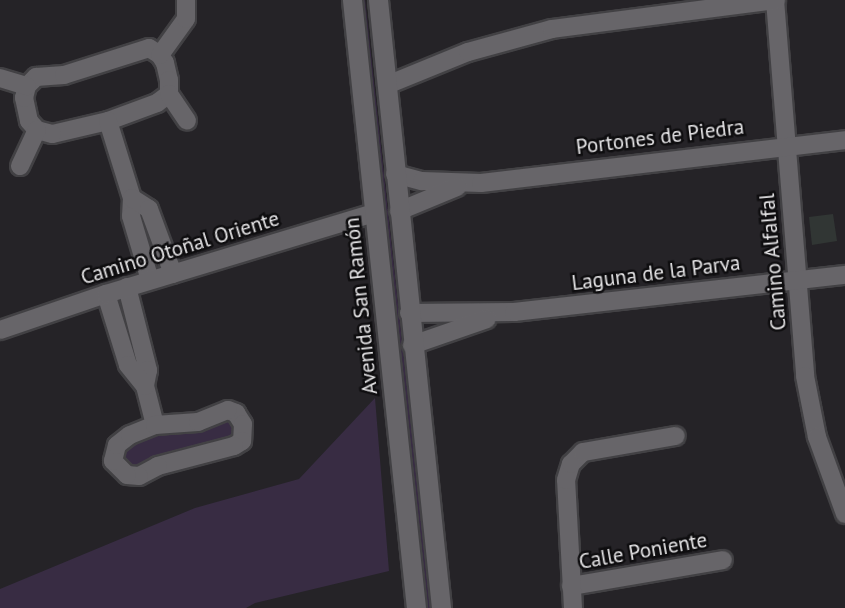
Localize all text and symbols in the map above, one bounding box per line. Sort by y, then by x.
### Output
street label: Portones de Piedra [574,114,746,160]
street label: Camino Alfalfal [754,192,792,332]
street label: Camino Otoñal Oriente [78,206,282,290]
street label: Avenida San Ramón [339,216,383,396]
street label: Laguna de la Parva [570,250,742,296]
street label: Calle Poniente [577,527,709,575]

